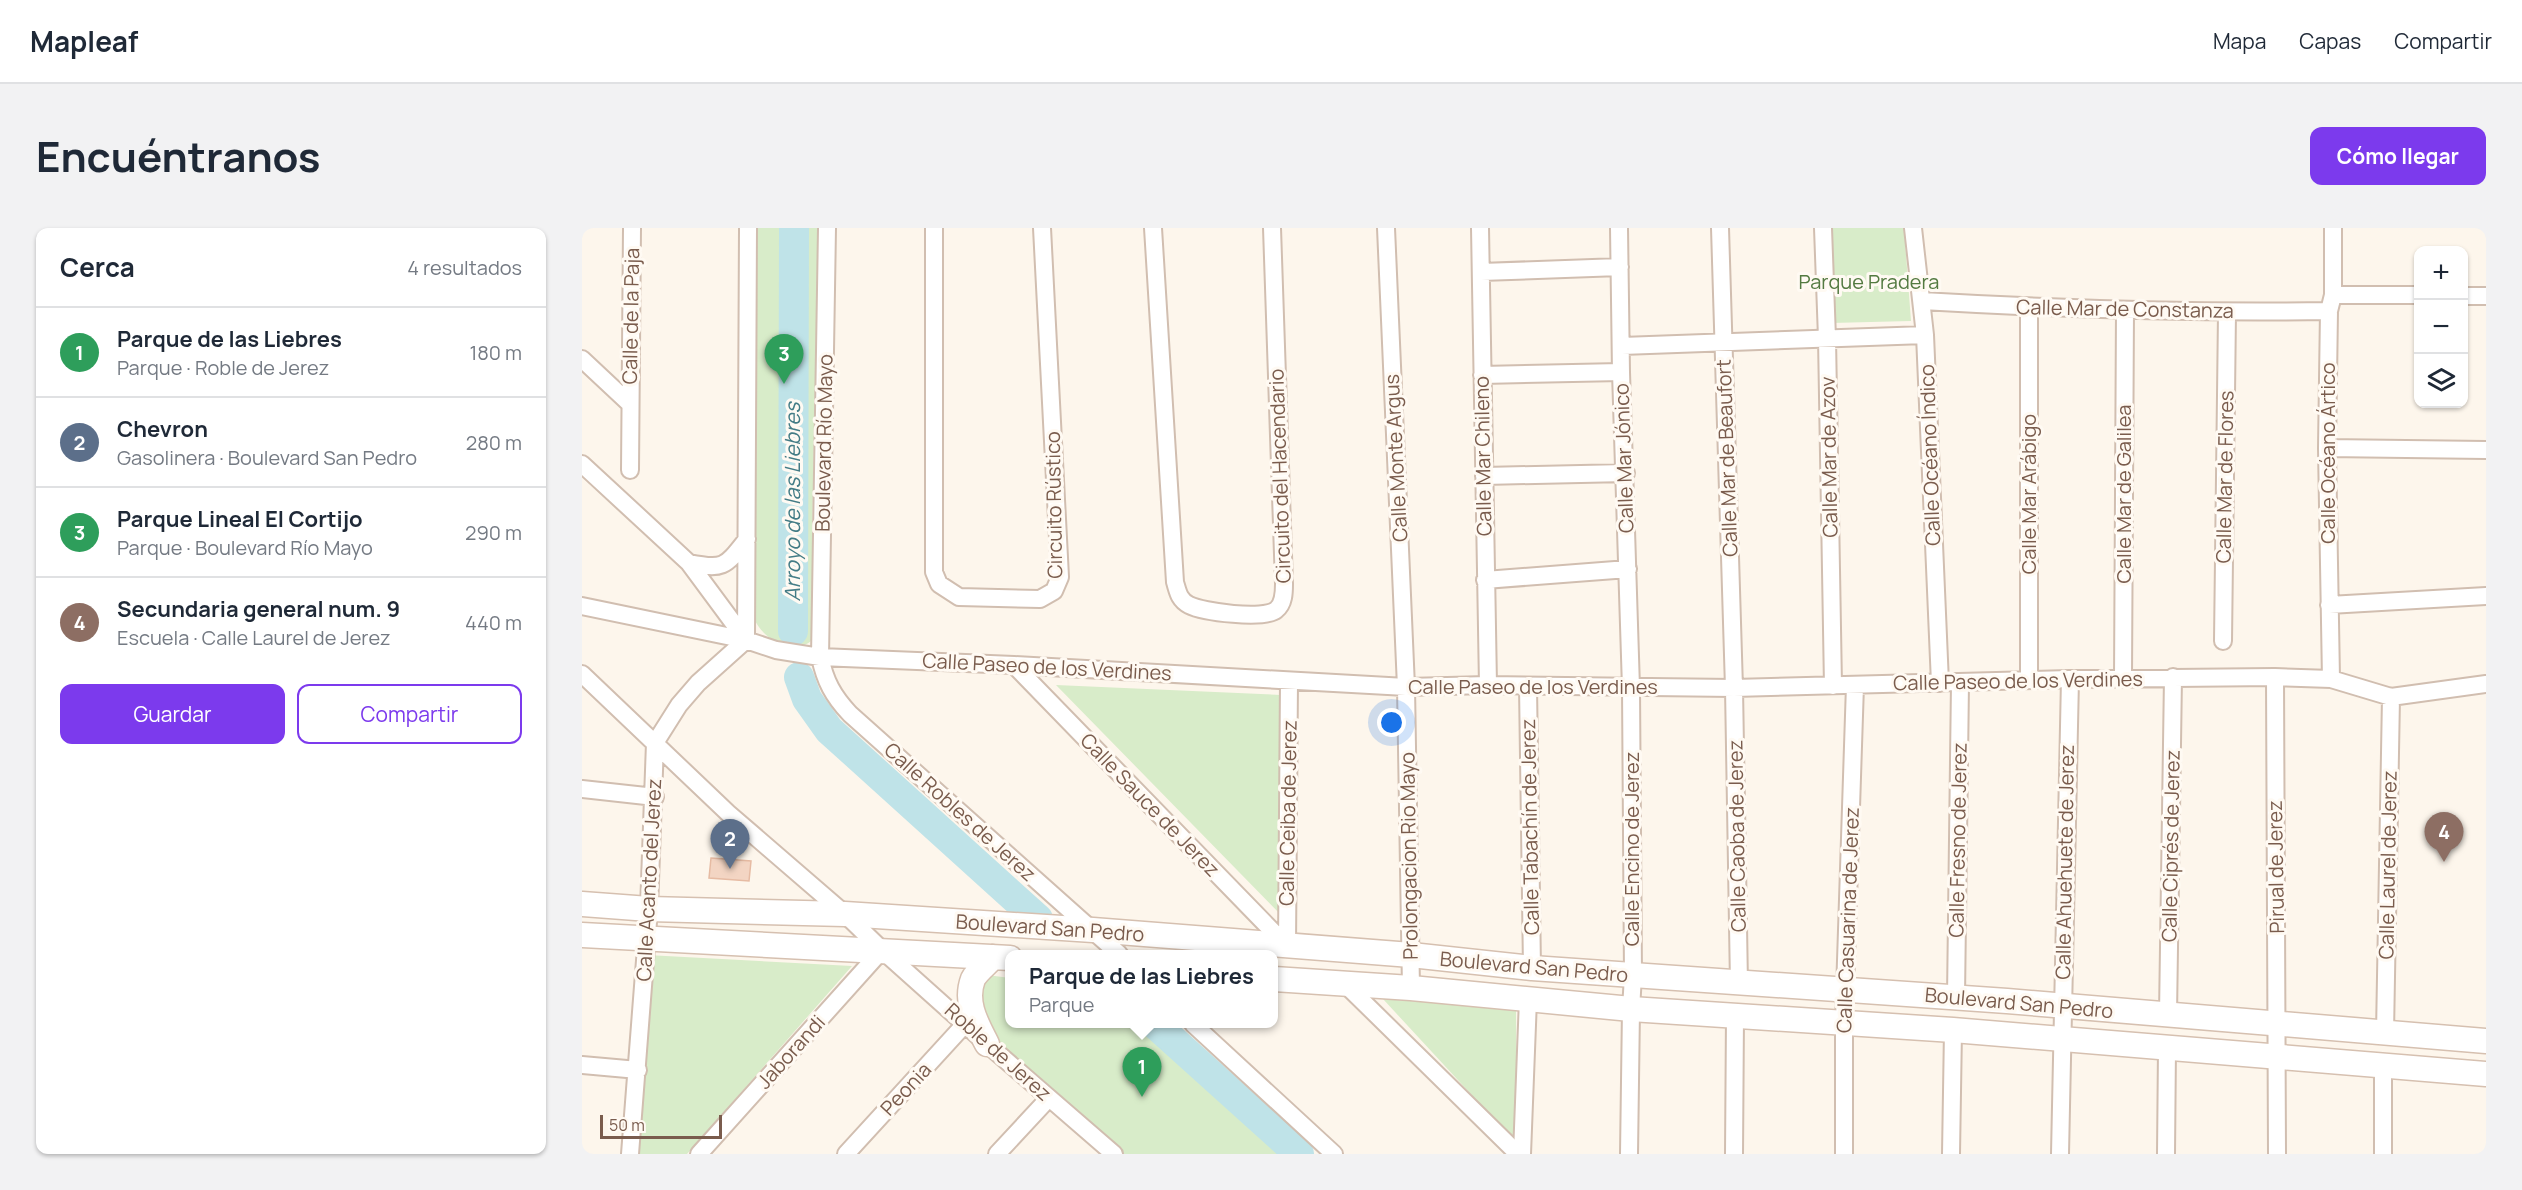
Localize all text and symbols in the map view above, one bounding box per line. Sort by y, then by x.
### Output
text: Mapleaf [30,22,138,60]
text: Mapa [2213,27,2266,55]
text: Capas [2299,27,2361,55]
text: Compartir [2394,27,2492,55]
text: Encuéntranos [36,127,321,185]
button: Cómo llegar [2310,127,2486,185]
map controls [2414,246,2468,408]
button: + [2414,246,2468,300]
street label: Calle de la Paja [616,247,645,385]
text: Cerca [60,249,135,285]
text: 4 resultados [407,254,522,281]
park label: Parque Pradera [1799,268,1939,295]
street label: Calle Mar de Constanza [2016,293,2234,324]
button: − [2414,300,2468,354]
text: Parque de las Liebres [117,324,342,354]
pin: 3 [764,334,804,384]
text: 1 [75,339,84,366]
text: 180 m [469,339,522,366]
text: Parque · Roble de Jerez [117,354,329,381]
street label: Boulevard Río Mayo [808,354,839,532]
button: layers [2414,354,2468,408]
street label: Calle Mar de Beaufort [1710,359,1743,557]
street label: Calle Océano Ártico [2314,362,2341,544]
street label: Calle Océano Índico [1913,364,1946,546]
street label: Circuito del Hacendario [1262,368,1297,584]
street label: Calle Monte Argus [1378,373,1413,543]
street label: Calle Mar Chileno [1468,376,1497,536]
street label: Calle Mar de Azov [1814,376,1843,538]
street label: Calle Mar Jónico [1607,383,1640,533]
street label: Calle Mar de Flores [2209,390,2240,564]
water label: Arroyo de las Liebres [778,400,806,602]
street label: Calle Mar de Galilea [2110,405,2137,583]
text: Chevron [117,414,208,444]
street label: Calle Mar Arábigo [2015,414,2042,574]
text: 2 [74,429,85,456]
text: 280 m [466,429,522,456]
street label: Circuito Rústico [1039,431,1068,579]
text: Gasolinera · Boulevard San Pedro [117,444,417,471]
text: Parque Lineal El Cortijo [117,504,363,534]
text: 3 [74,519,85,546]
text: 290 m [465,519,522,546]
text: Parque · Boulevard Río Mayo [117,534,373,561]
text: Secundaria general num. 9 [117,594,400,624]
text: 4 [73,609,86,636]
text: 440 m [465,609,522,636]
text: Escuela · Calle Laurel de Jerez [117,624,391,651]
street label: Calle Paseo de los Verdines [922,646,1172,687]
street label: Calle Paseo de los Verdines [1893,665,2143,696]
street label: Calle Paseo de los Verdines [1408,673,1658,700]
button: Guardar [60,684,285,744]
button: Compartir [297,684,522,744]
your location [1377,708,1406,737]
street label: Calle Tabachín de Jerez [1514,719,1545,935]
street label: Calle Ceiba de Jerez [1272,720,1303,906]
street label: Calle Sauce de Jerez [1075,727,1226,882]
street label: Calle Robles de Jerez [879,736,1042,887]
street label: Calle Caoba de Jerez [1721,740,1752,932]
street label: Calle Fresno de Jerez [1942,742,1973,938]
street label: Calle Ahuehuete de Jerez [2049,744,2080,980]
street label: Calle Ciprés de Jerez [2155,750,2186,942]
street label: Prolongacion Rio Mayo [1393,752,1424,960]
street label: Calle Encino de Jerez [1618,752,1645,946]
street label: Calle Laurel de Jerez [2372,770,2403,960]
street label: Calle Acanto del Jerez [630,778,667,982]
street label: Pirual de Jerez [2261,800,2290,934]
street label: Calle Casuarina de Jerez [1830,807,1865,1033]
pin: 4 [2424,812,2464,862]
pin: 2 [710,820,750,869]
street label: Boulevard San Pedro [955,907,1145,948]
street label: Boulevard San Pedro [1439,945,1630,988]
popup [1005,950,1278,1028]
text: Parque de las Liebres [1029,961,1254,991]
street label: Boulevard San Pedro [1924,981,2115,1024]
text: Parque [1029,991,1094,1018]
street label: Roble de Jerez [939,997,1057,1107]
street label: Jaborandi [750,1009,831,1094]
pin: 1 [1122,1048,1162,1097]
street label: Peonia [874,1056,937,1121]
scale bar [600,1112,722,1140]
text: 50 m [609,1114,645,1136]

